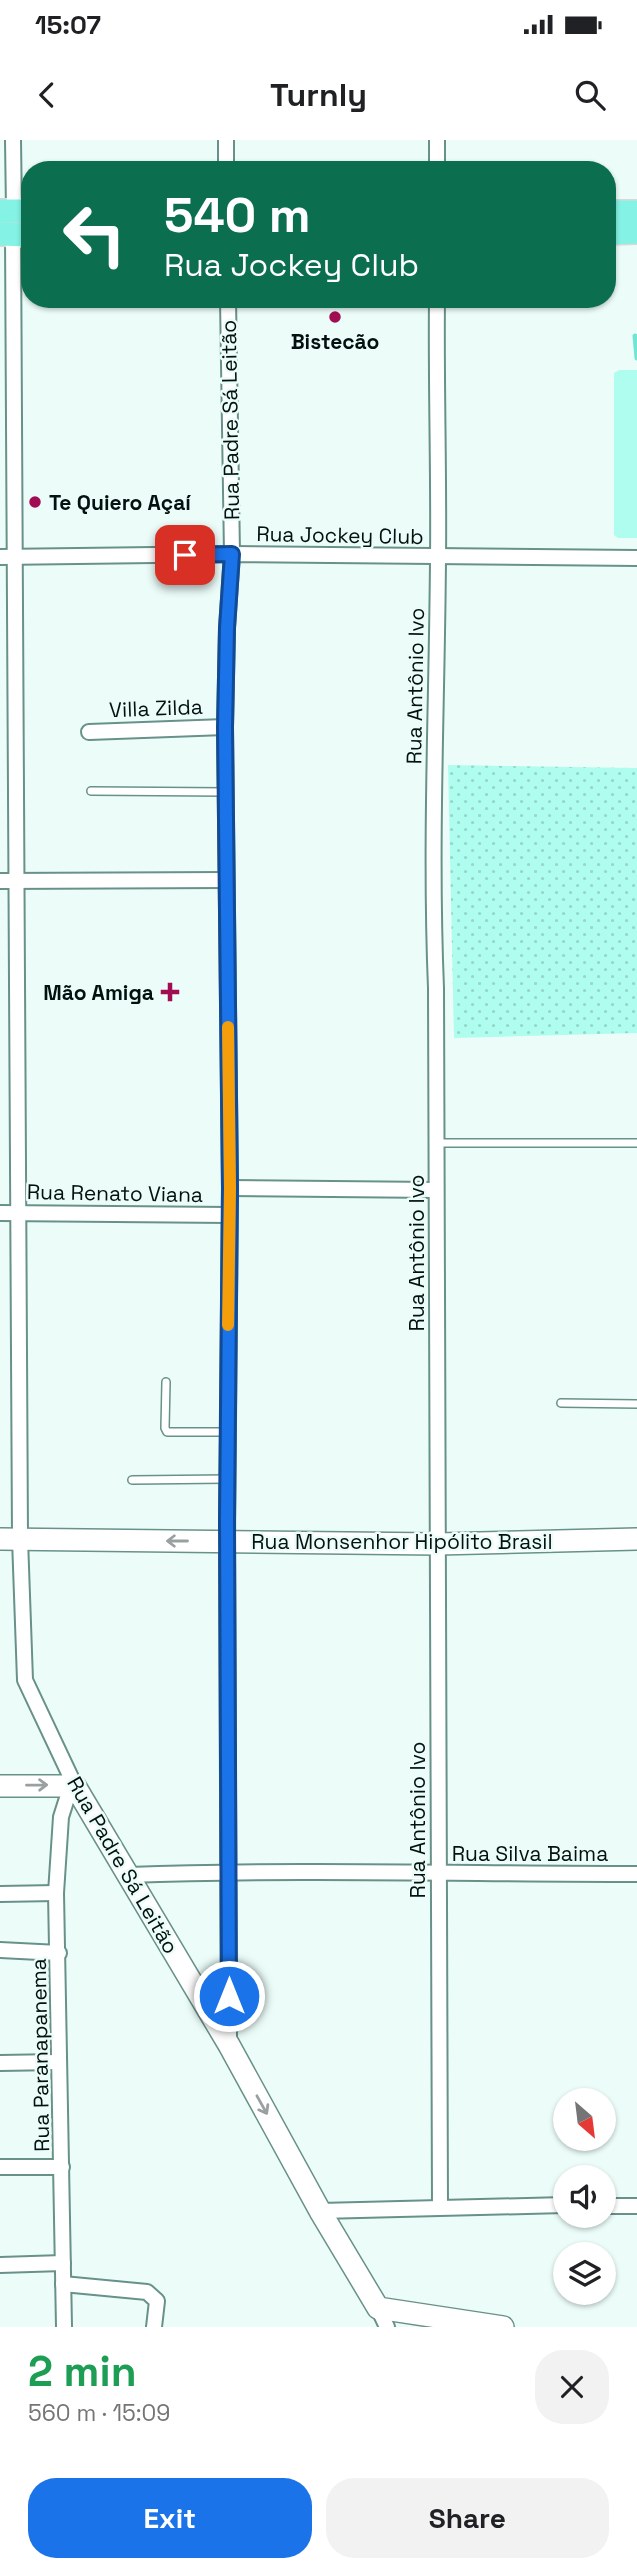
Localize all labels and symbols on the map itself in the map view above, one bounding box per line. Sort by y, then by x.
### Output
marker: Bistecão [327,309,343,325]
street label: Rua Padre Sá Leitão [215,320,245,520]
place label: Bistecão [291,328,379,355]
place label: Te Quiero Açaí [49,489,191,516]
marker: Te Quiero Açaí [27,494,43,510]
street label: Rua Jockey Club [256,520,424,550]
pin [155,525,215,585]
street label: Rua Antônio Ivo [400,607,430,765]
street label: Villa Zilda [109,693,203,723]
place label: Mão Amiga [43,979,154,1006]
marker: Mão Amiga [160,982,180,1002]
street label: Rua Antônio Ivo [403,1175,430,1331]
street label: Rua Renato Viana [27,1178,203,1208]
street label: Rua Monsenhor Hipólito Brasil [251,1528,553,1555]
one-way arrow [166,1534,189,1548]
street label: Rua Antônio Ivo [404,1742,431,1898]
street label: Rua Padre Sá Leitão [61,1772,185,1958]
one-way arrow [26,1778,49,1792]
street label: Rua Silva Baima [452,1840,608,1867]
street label: Rua Paranapanema [25,1958,55,2152]
position arrow [192,1959,266,2033]
north arrow [553,2088,616,2151]
one-way arrow [256,2094,269,2115]

